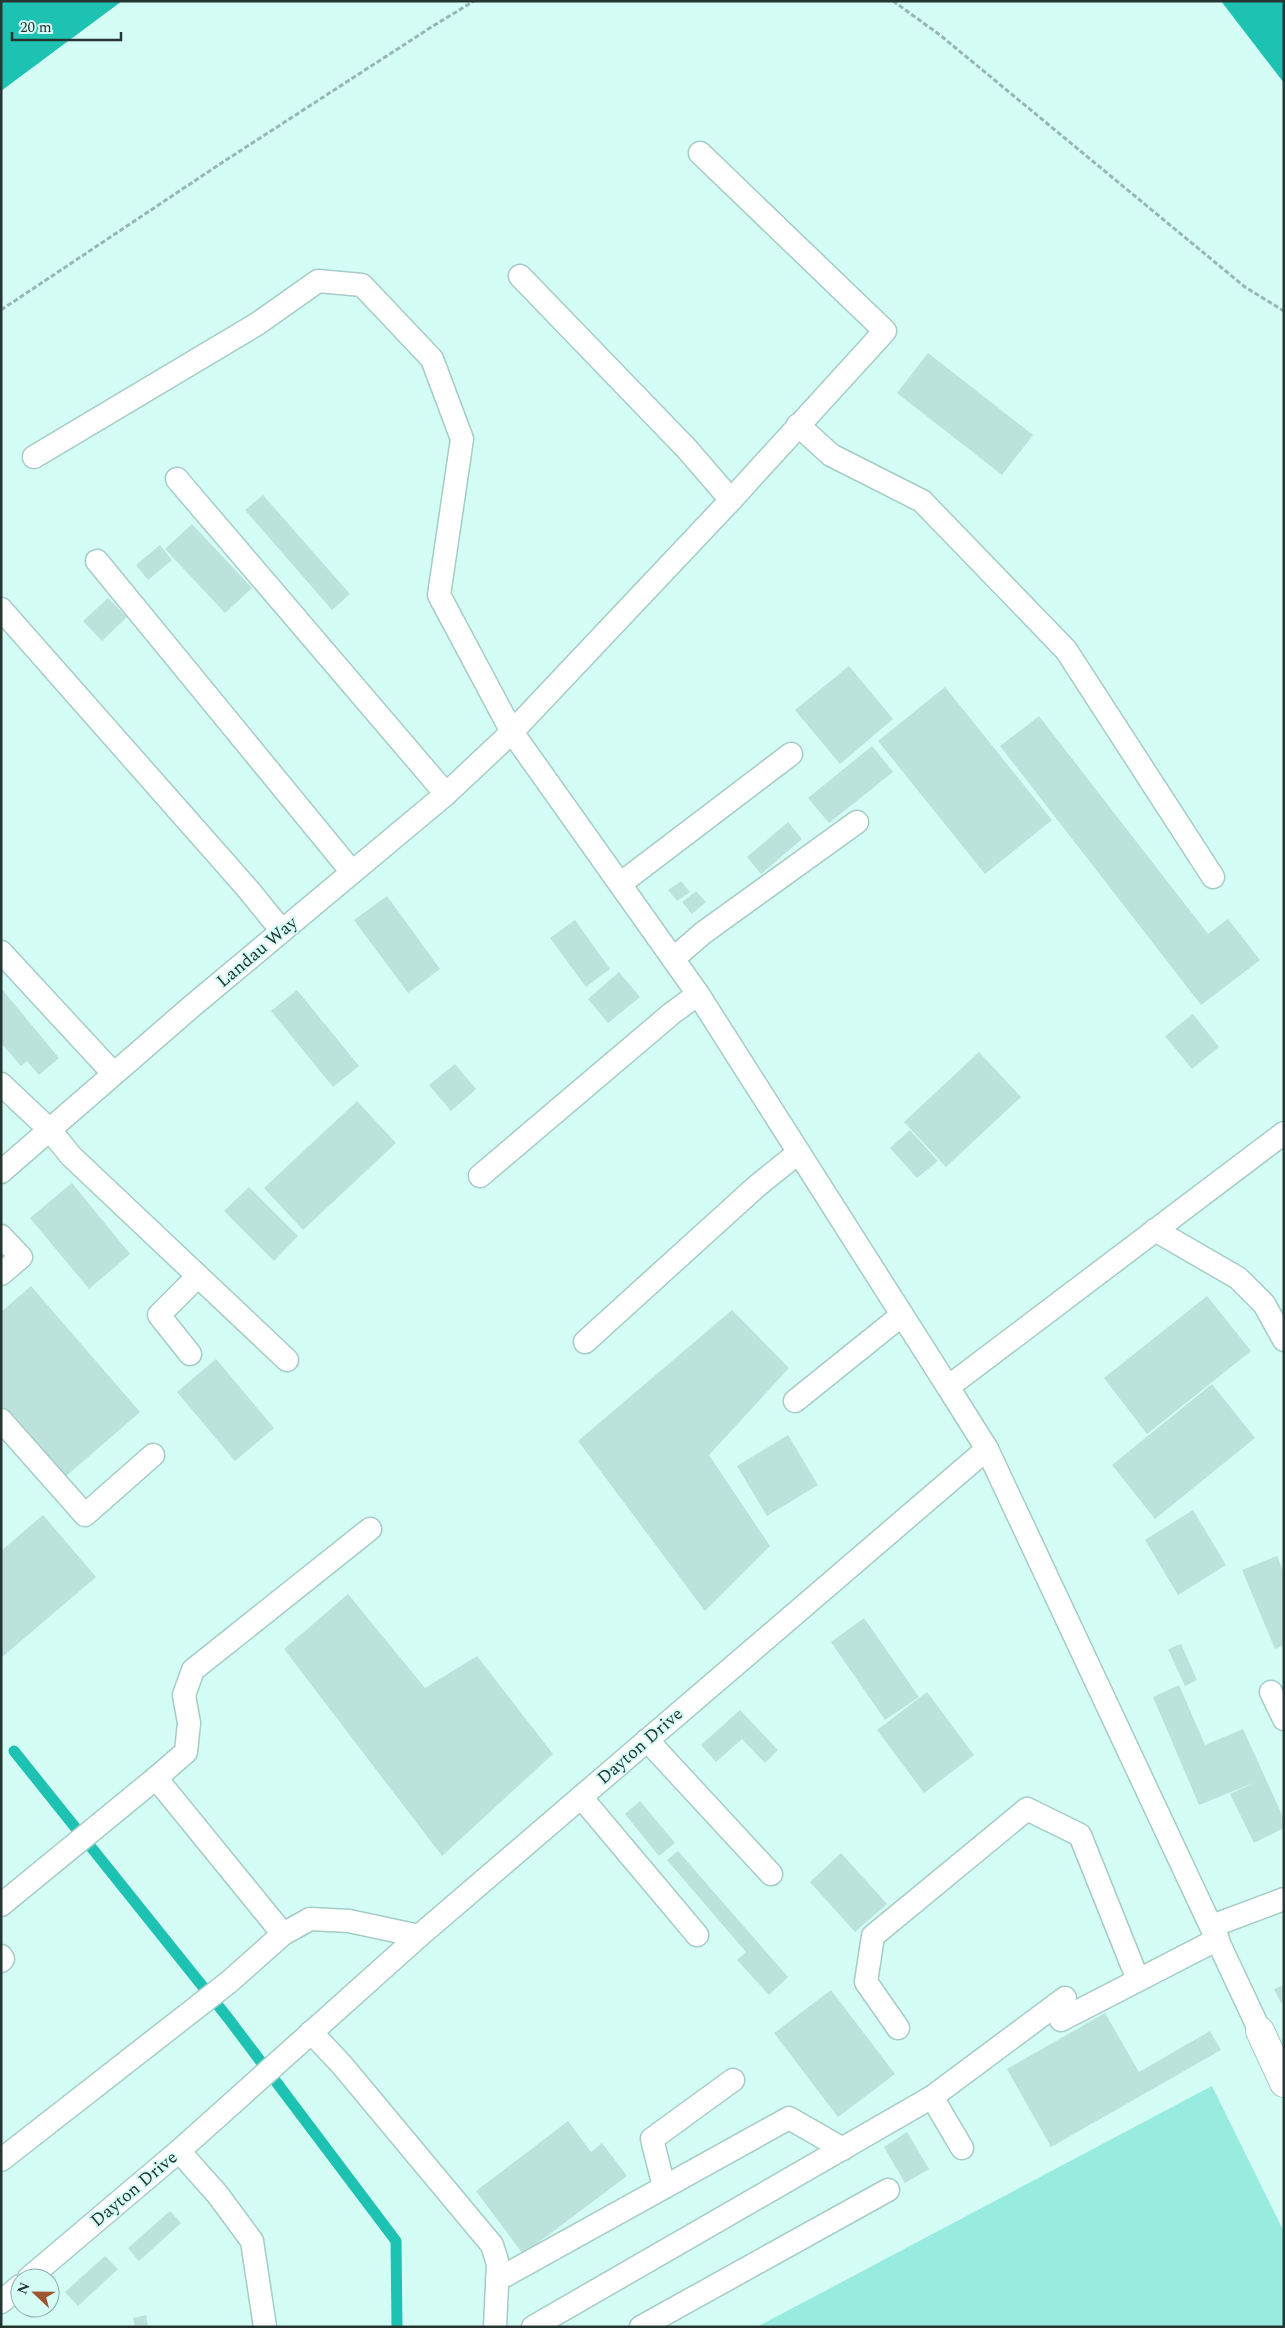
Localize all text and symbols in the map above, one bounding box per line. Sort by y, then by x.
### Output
scale bar [12,10,121,42]
text: 20 m [20,16,52,39]
street label: Landau Way [210,909,305,994]
street label: Dayton Drive [591,1701,689,1791]
street label: Dayton Drive [85,2144,183,2234]
north arrow [10,2268,60,2318]
text: N [12,2279,35,2298]

